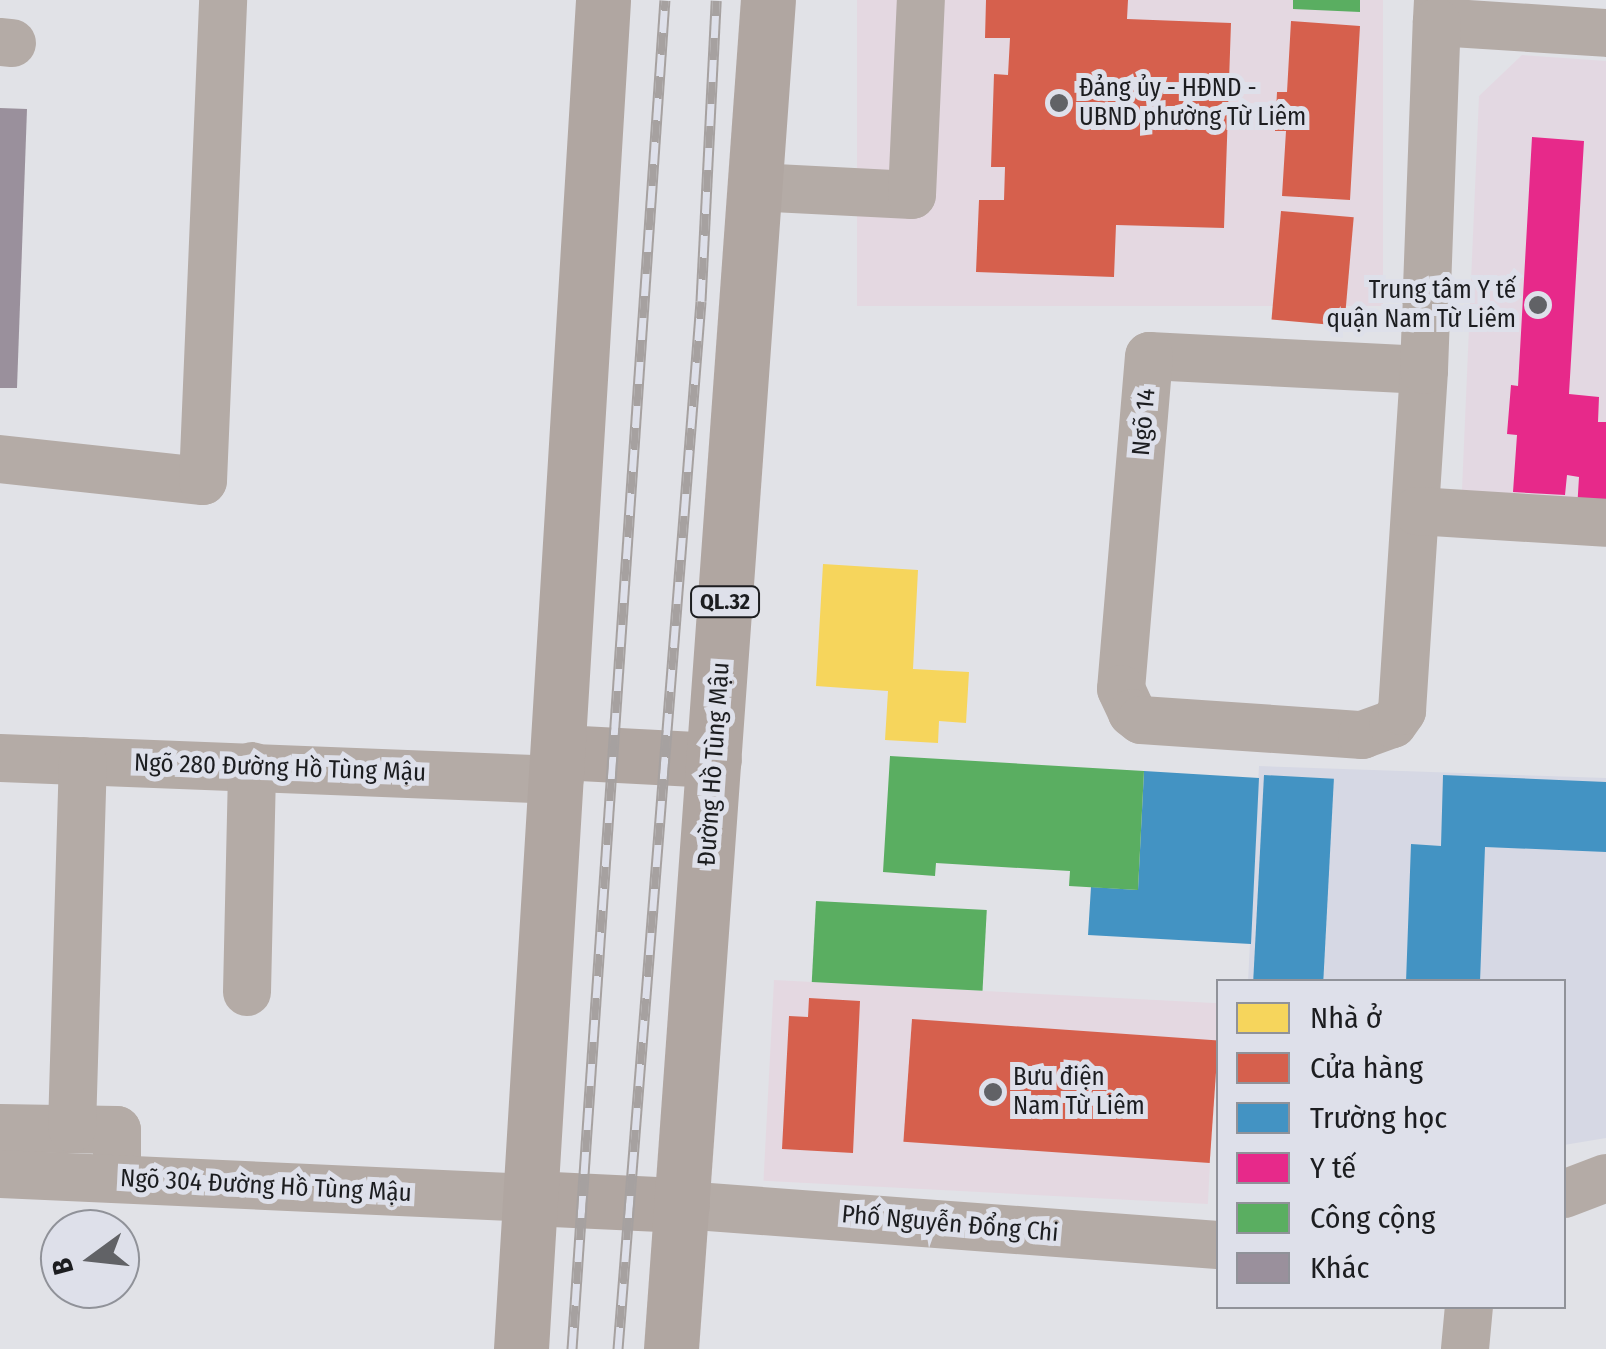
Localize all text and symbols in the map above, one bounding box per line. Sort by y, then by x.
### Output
place label: Đảng ủy - HĐND - UBND phường Từ Liêm [1079,74,1306,133]
marker: Đảng ủy - HĐND - UBND phường Từ Liêm [1048,92,1070,114]
place label: Trung tâm Y tế quận Nam Từ Liêm [1327,276,1516,335]
marker: Trung tâm Y tế quận Nam Từ Liêm [1525,292,1551,318]
street label: Ngõ 14 [1126,387,1162,457]
road number: QL.32 [690,585,760,619]
street label: Đường Hồ Tùng Mậu [692,661,736,867]
street label: Ngõ 280 Đường Hồ Tùng Mậu [133,748,427,788]
legend [1216,979,1566,1309]
text: Nhà ở [1310,1000,1382,1036]
text: Cửa hàng [1310,1050,1423,1086]
place label: Bưu điện Nam Từ Liêm [1013,1063,1145,1122]
marker: Bưu điện Nam Từ Liêm [982,1081,1004,1103]
text: Trường học [1310,1100,1447,1136]
text: Y tế [1310,1150,1356,1186]
street label: Ngõ 304 Đường Hồ Tùng Mậu [119,1163,413,1209]
street label: Phố Nguyễn Đổng Chi [840,1200,1060,1248]
text: Công cộng [1310,1200,1435,1236]
north arrow [40,1209,140,1309]
text: Khác [1310,1250,1369,1286]
text: B [45,1255,80,1278]

